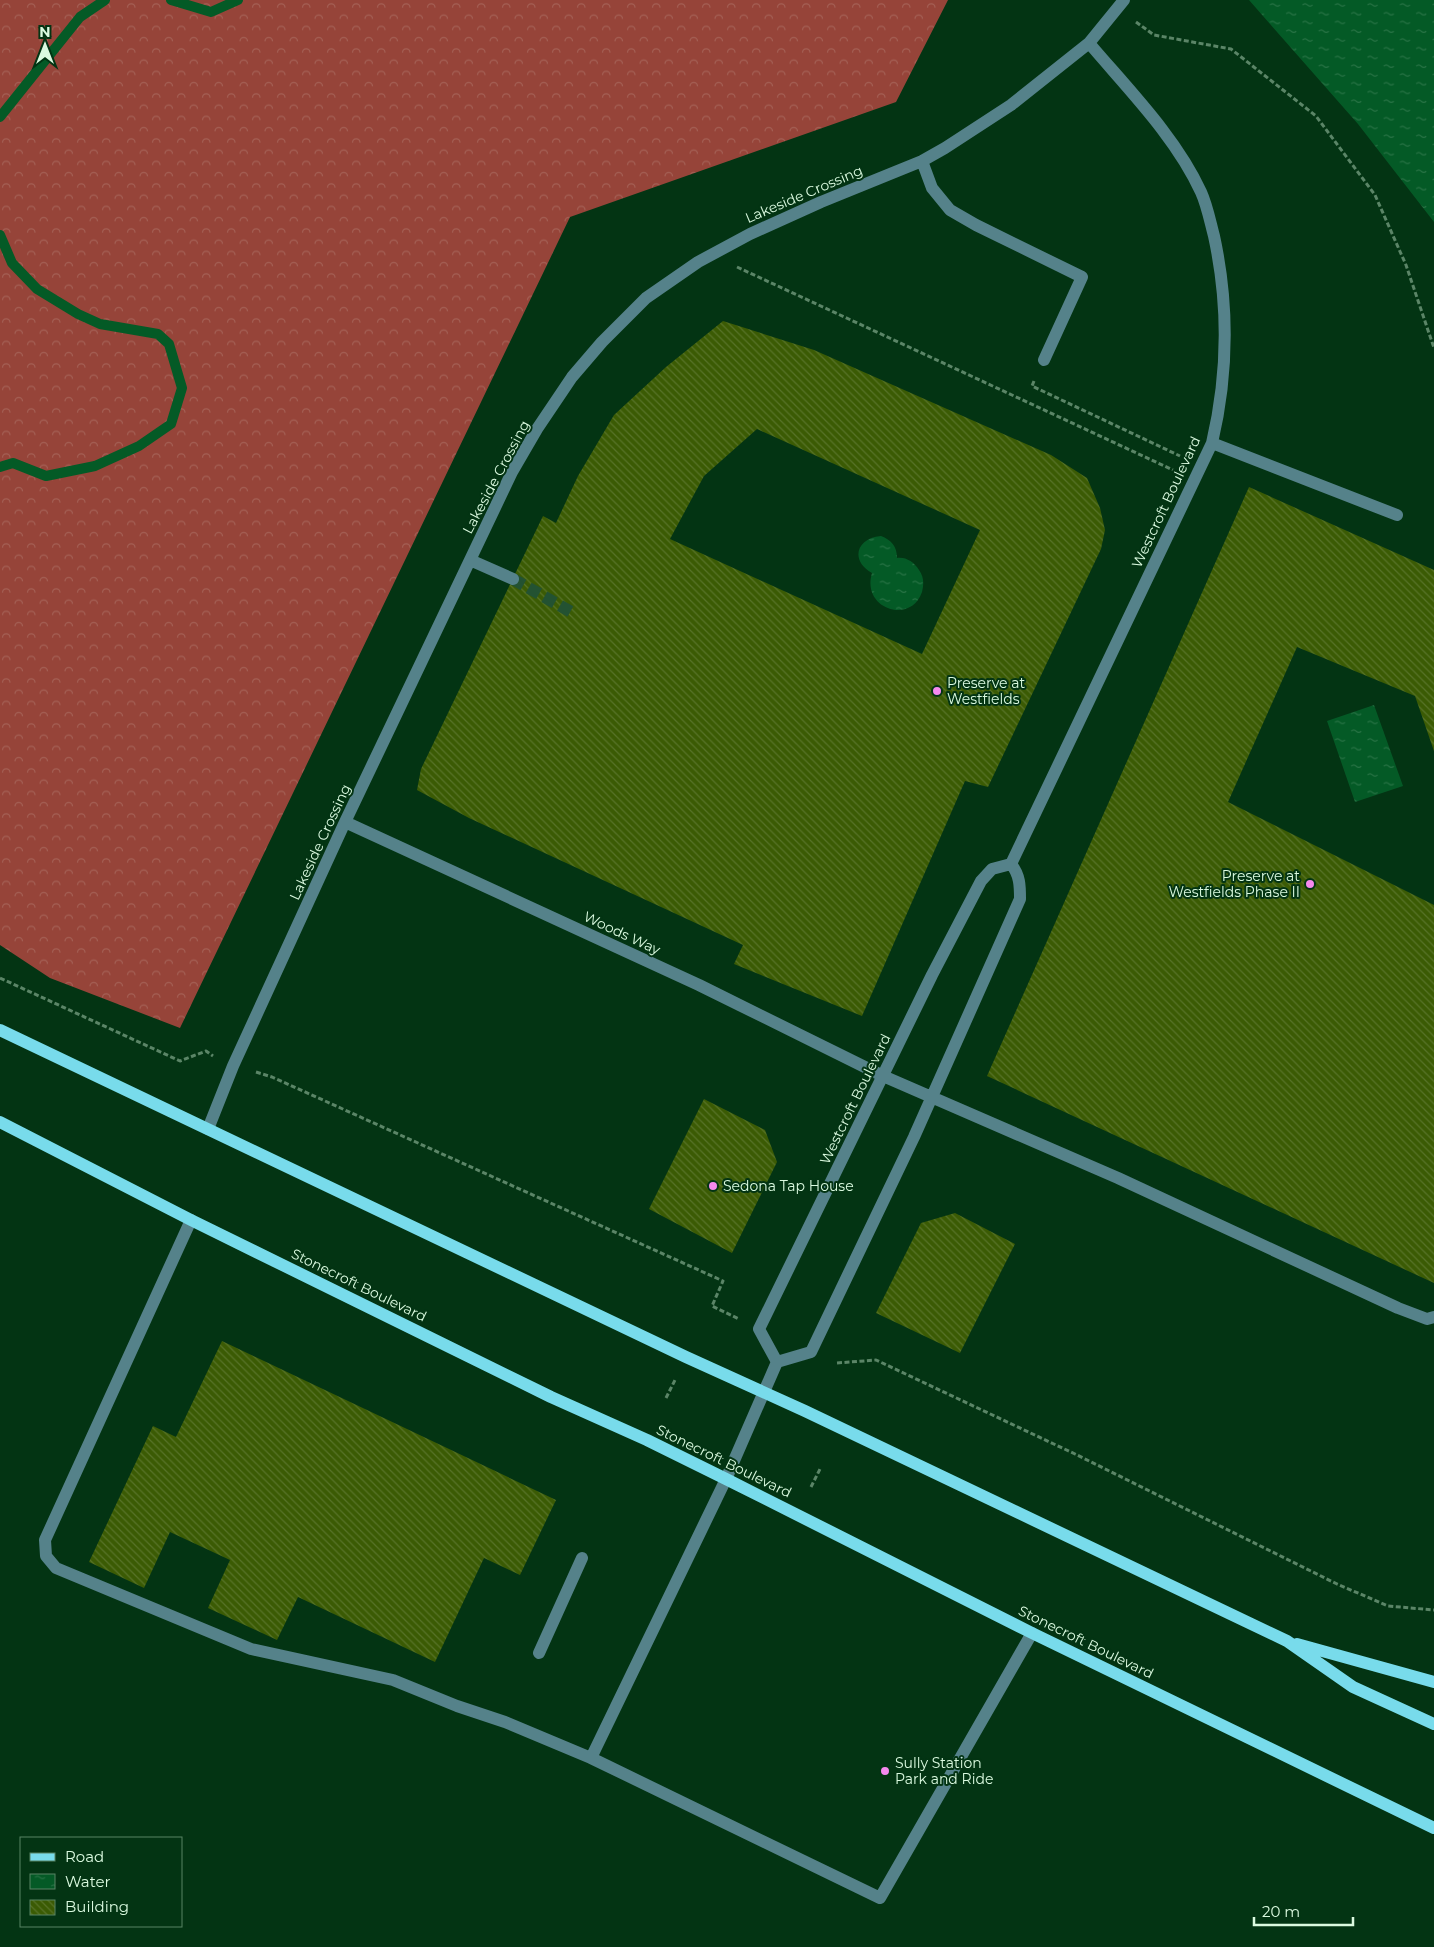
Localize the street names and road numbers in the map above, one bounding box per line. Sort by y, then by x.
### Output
street label: Lakeside Crossing [743,161,865,227]
street label: Lakeside Crossing [459,417,533,537]
street label: Westcroft Boulevard [1128,433,1204,571]
street label: Lakeside Crossing [285,781,355,903]
street label: Woods Way [581,907,664,959]
street label: Westcroft Boulevard [816,1031,894,1167]
street label: Stonecroft Boulevard [288,1244,430,1326]
street label: Stonecroft Boulevard [653,1420,795,1502]
street label: Stonecroft Boulevard [1015,1601,1157,1683]

